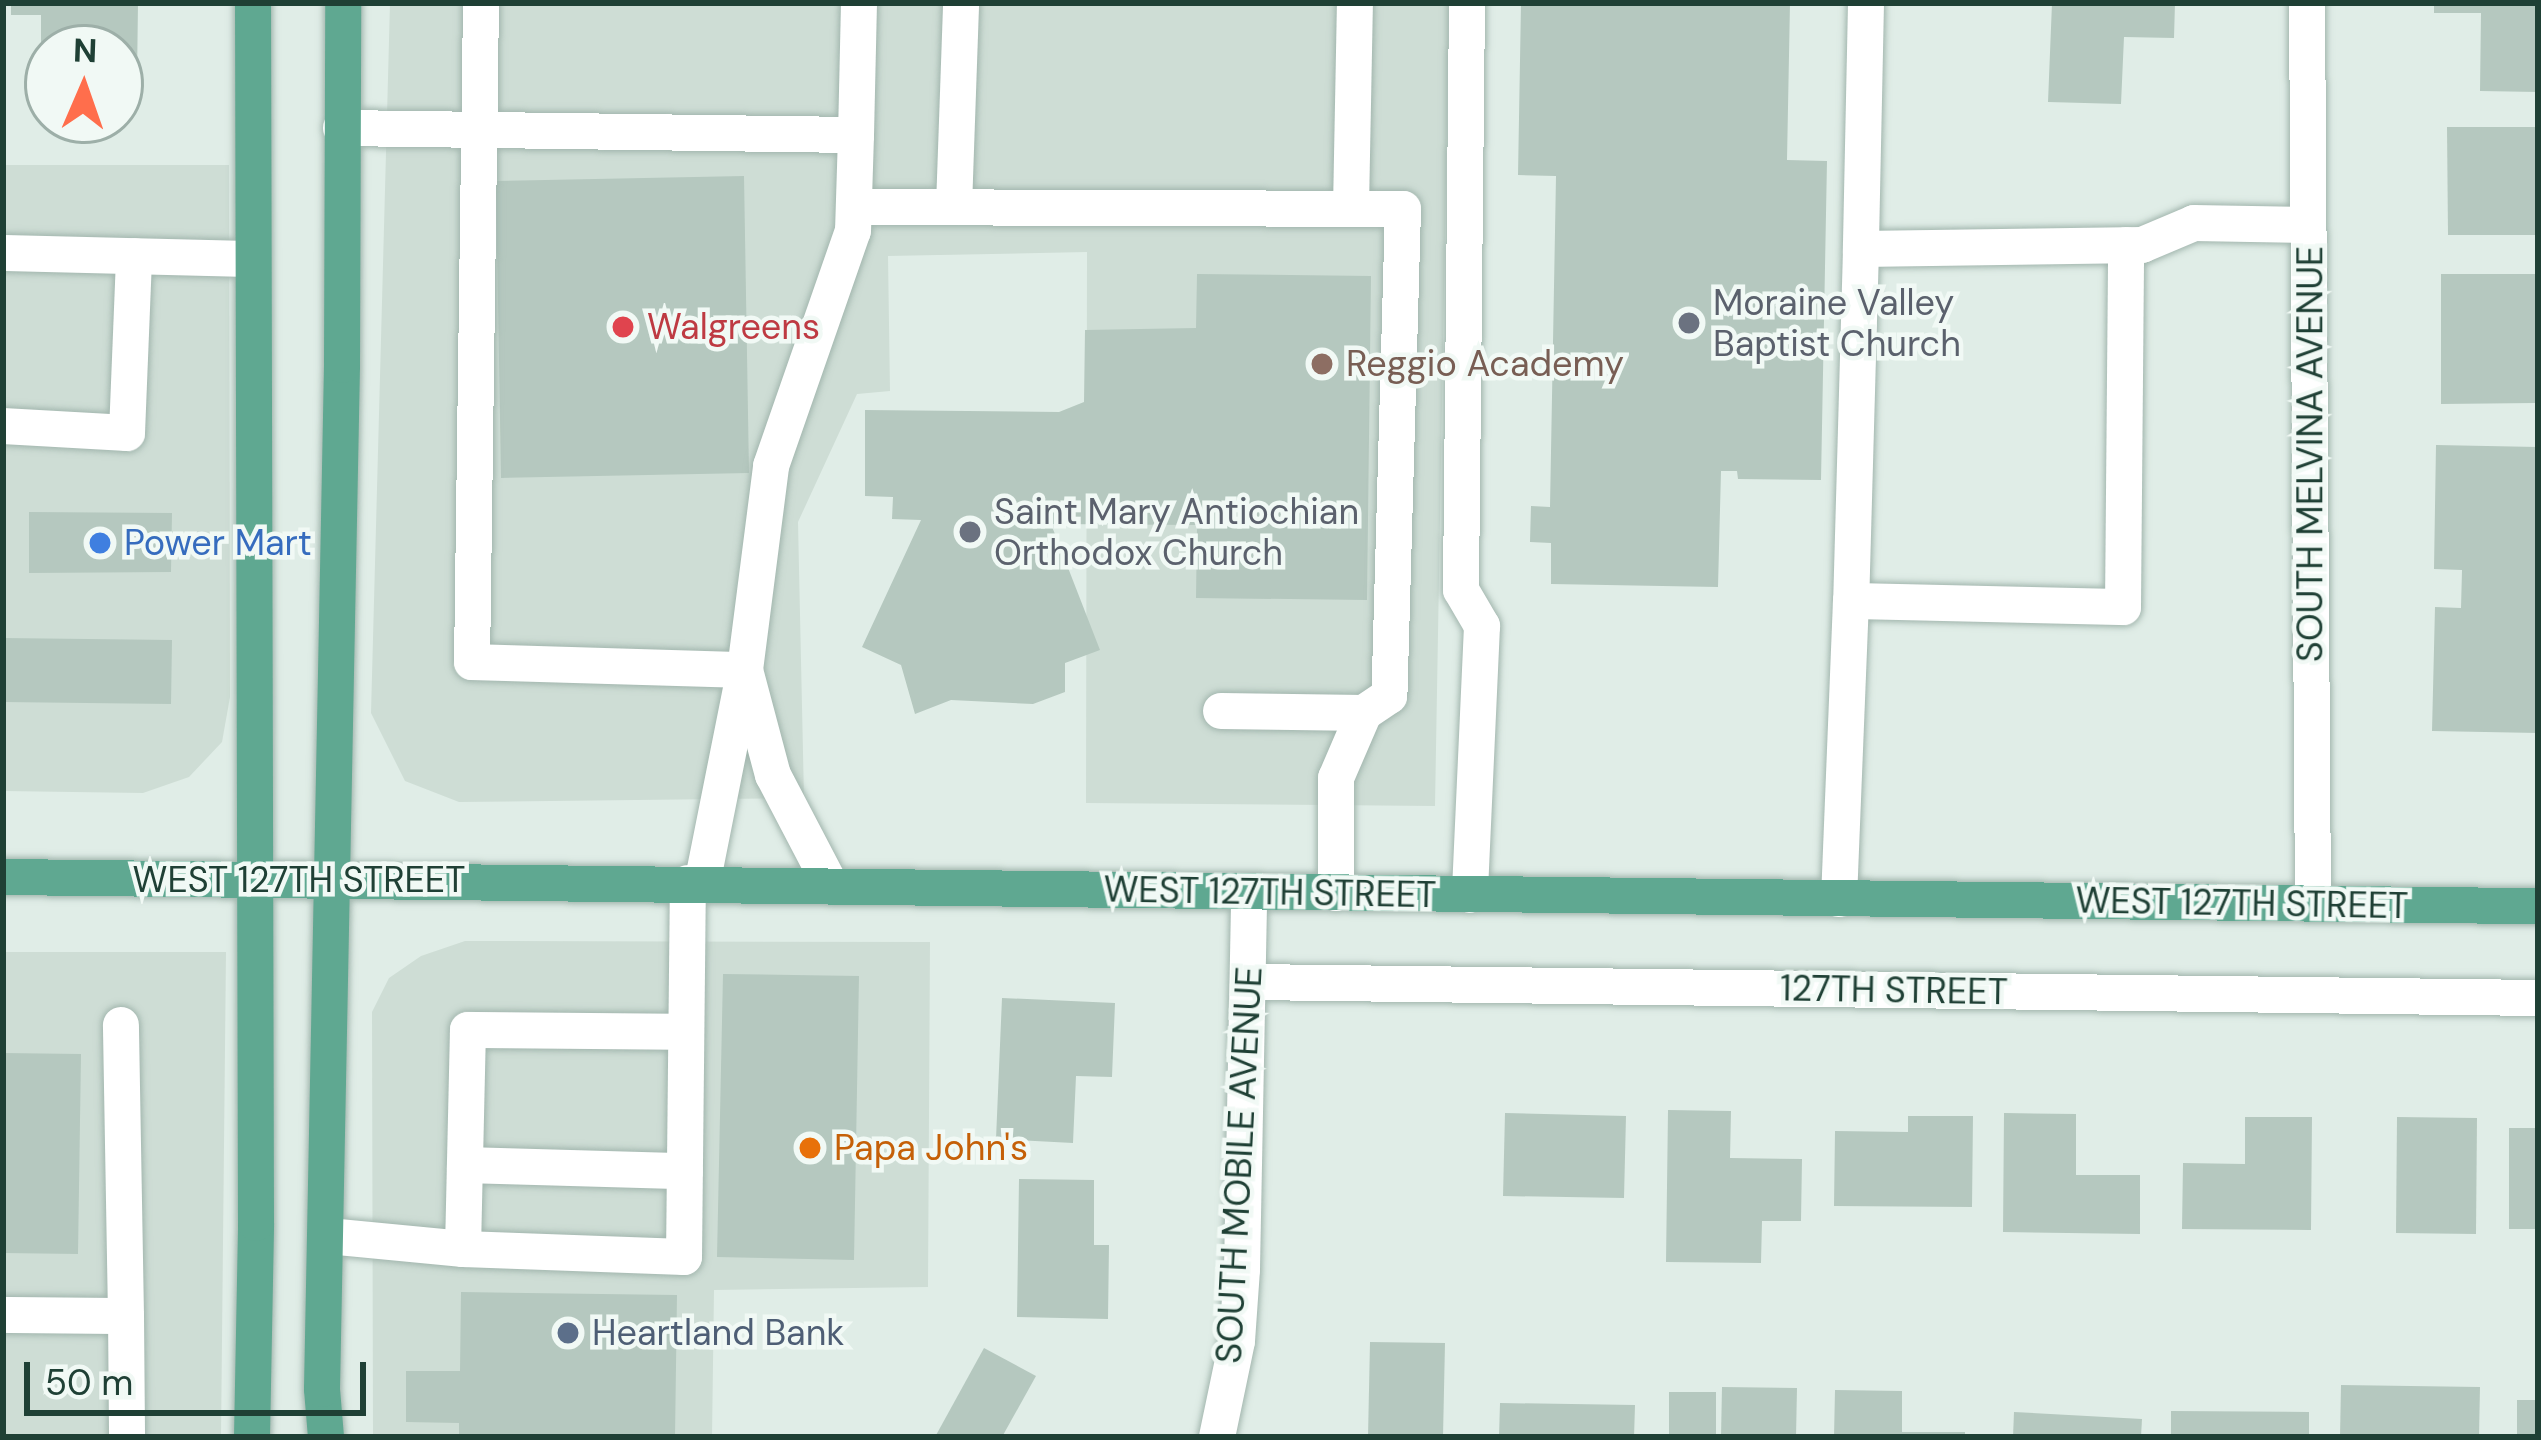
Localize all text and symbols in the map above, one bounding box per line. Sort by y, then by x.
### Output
north arrow [24,24,144,144]
text: N [72,29,98,72]
street label: SOUTH MELVINA AVENUE [2288,246,2332,662]
place label: Moraine Valley Baptist Church [1713,280,1961,365]
place label: Walgreens [647,305,820,349]
marker: Moraine Valley Baptist Church [1676,310,1702,336]
marker: Walgreens [610,314,636,340]
place label: Reggio Academy [1346,342,1624,386]
marker: Reggio Academy [1309,351,1335,377]
place label: Saint Mary Antiochian Orthodox Church [994,489,1359,574]
marker: Saint Mary Antiochian Orthodox Church [957,519,983,545]
place label: Power Mart [124,521,312,565]
marker: Power Mart [87,530,113,556]
street label: WEST 127TH STREET [133,858,465,902]
street label: WEST 127TH STREET [1103,867,1437,917]
street label: WEST 127TH STREET [2075,878,2409,928]
street label: SOUTH MOBILE AVENUE [1207,965,1271,1365]
street label: 127TH STREET [1780,966,2008,1014]
place label: Papa John's [834,1126,1028,1170]
marker: Papa John's [797,1135,823,1161]
place label: Heartland Bank [592,1311,845,1355]
marker: Heartland Bank [555,1320,581,1346]
scale bar [30,1338,372,1412]
text: 50 m [45,1359,133,1406]

